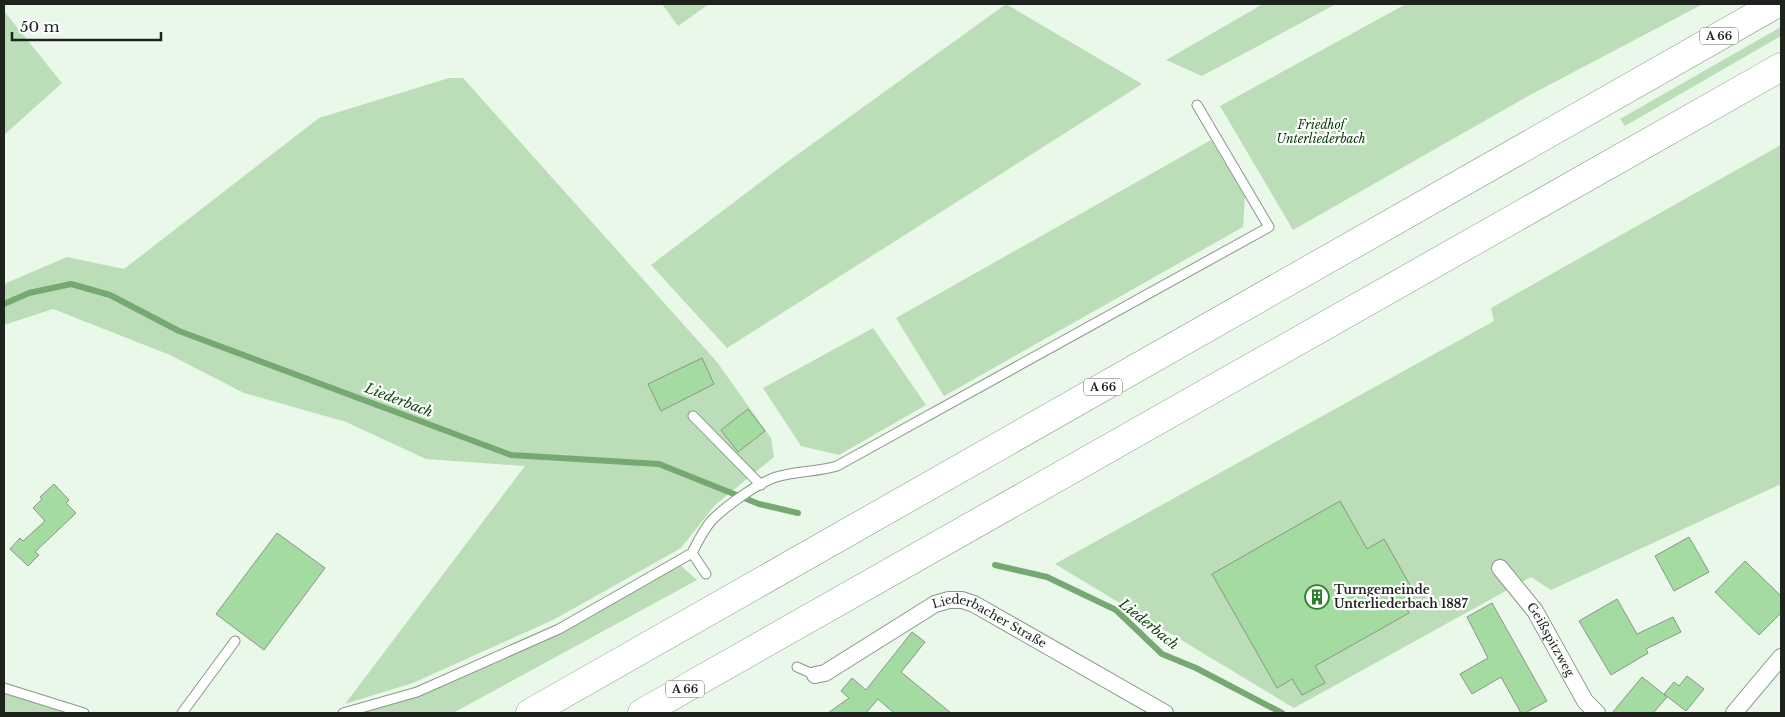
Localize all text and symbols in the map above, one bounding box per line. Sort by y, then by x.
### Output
scale bar [12,10,161,42]
text: 50 m [20,17,60,36]
road number: A 66 [1700,28,1738,44]
park label: Friedhof Unterliederbach [1276,117,1366,146]
water label: Liederbach [361,378,436,421]
road number: A 66 [1084,378,1122,396]
place label: Turngemeinde Unterliederbach 1887 [1334,582,1468,611]
building icon: Turngemeinde Unterliederbach 1887 [1304,584,1330,610]
street label: Liederbacher Straße [930,592,1050,651]
water label: Liederbach [1115,594,1182,653]
street label: Geißspitzweg [1524,599,1578,680]
road number: A 66 [666,681,704,698]

